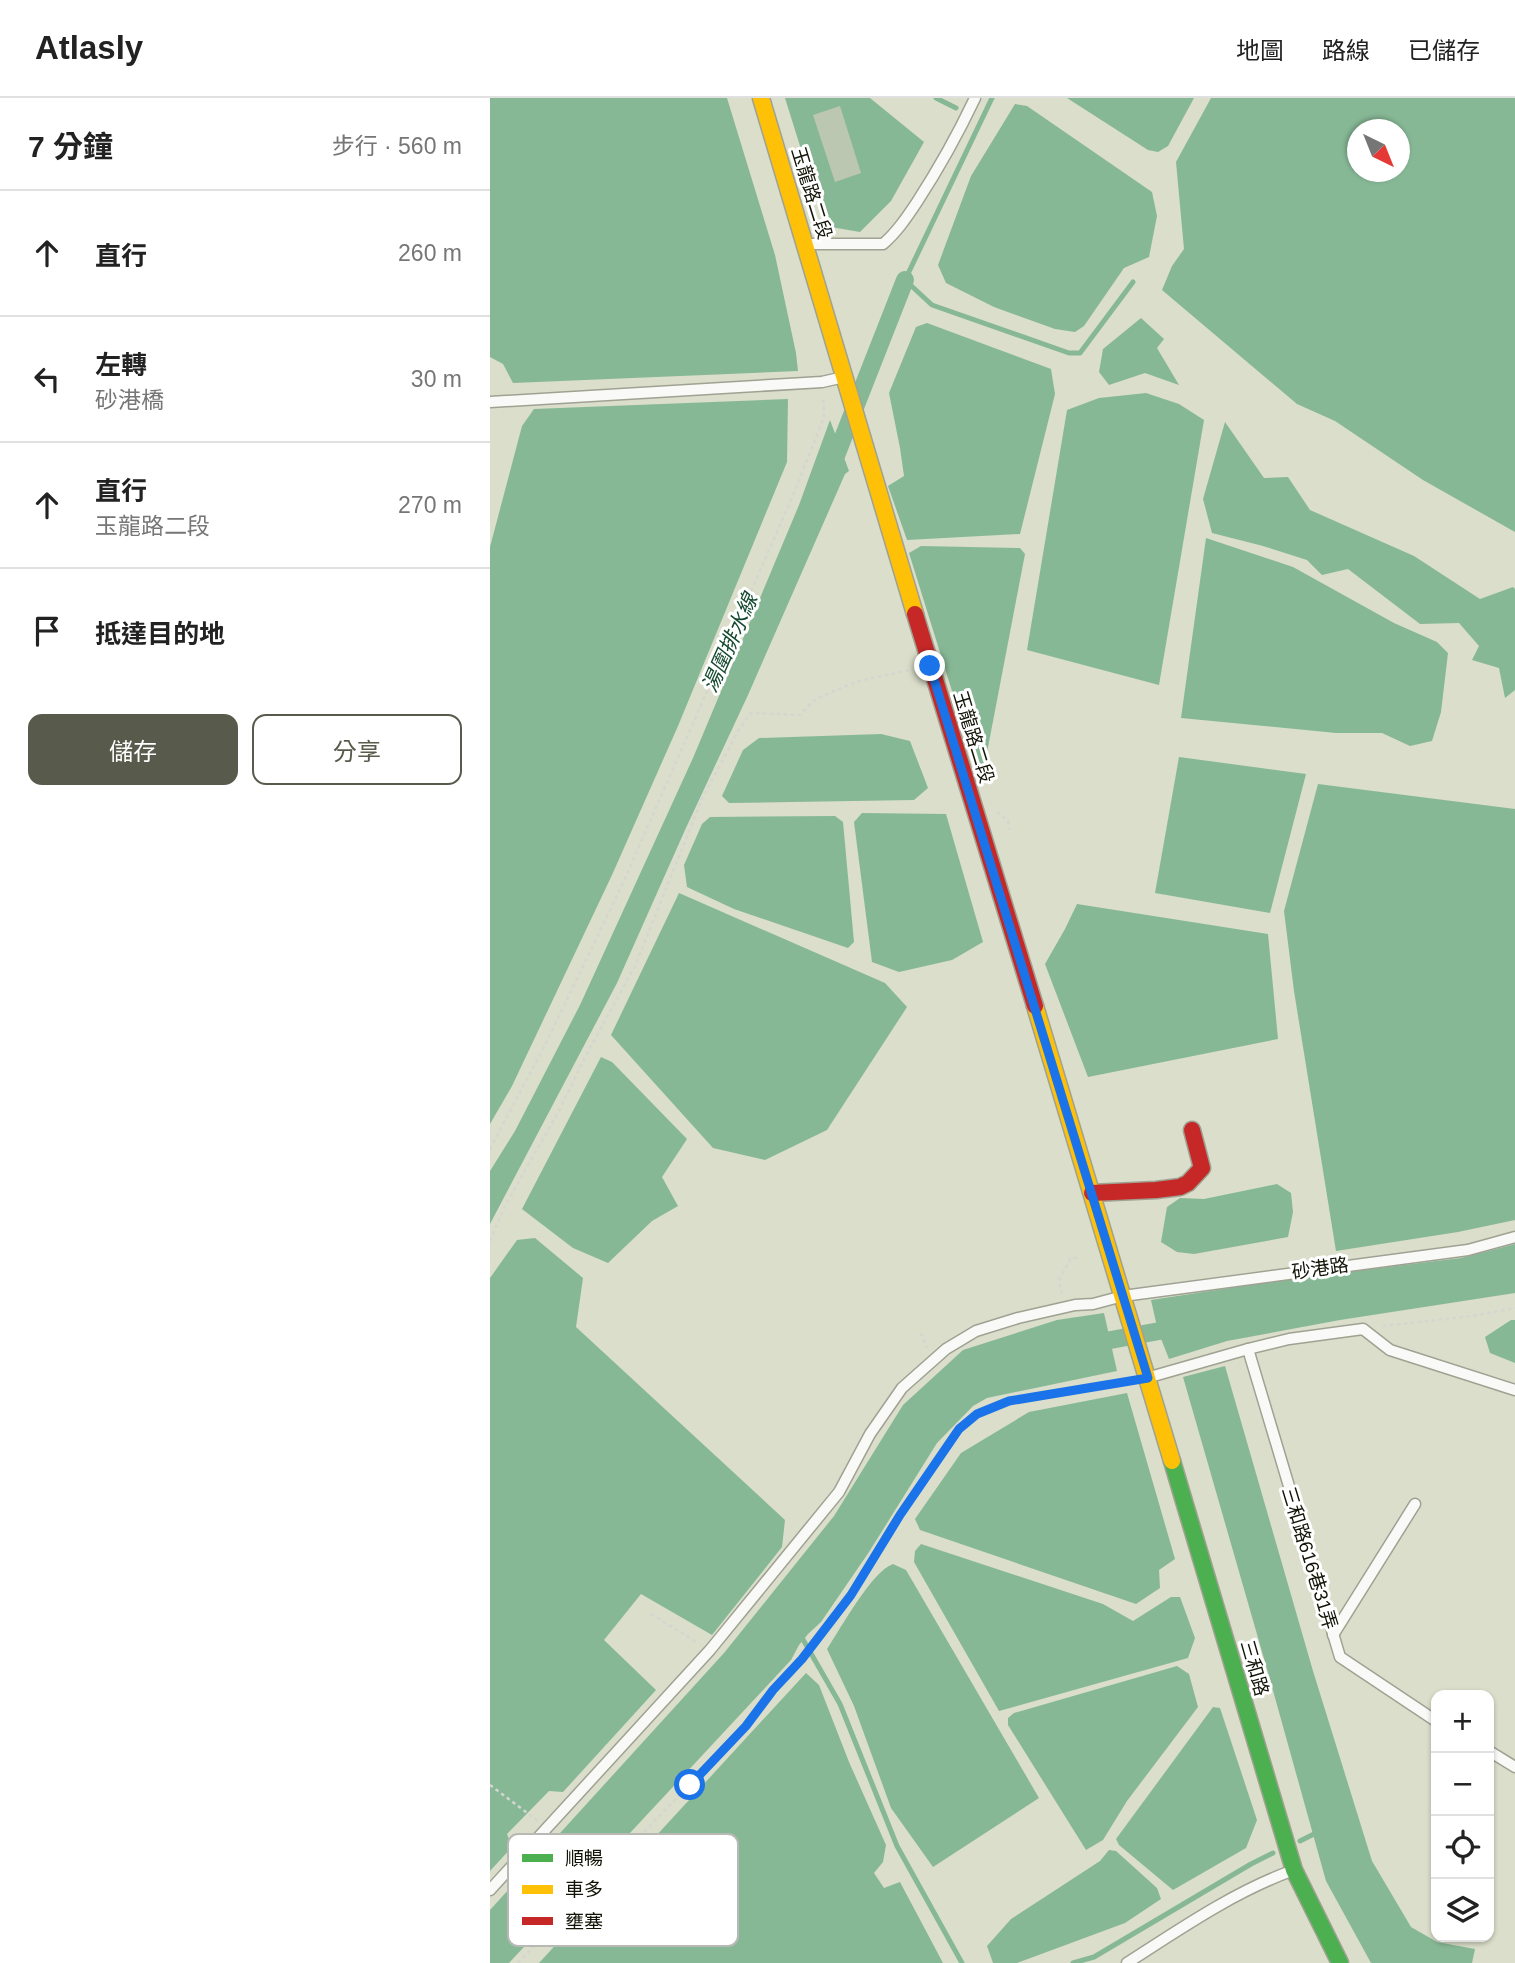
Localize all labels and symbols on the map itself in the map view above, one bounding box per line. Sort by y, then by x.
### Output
north arrow [1347,119,1410,182]
street label: 玉龍路二段 [788,145,835,242]
water label: 湯圍排水線 [698,588,762,695]
route end [914,650,945,681]
street label: 玉龍路二段 [950,689,997,786]
street label: 砂港路 [1290,1254,1350,1283]
street label: 三和路616巷31弄 [1278,1484,1341,1632]
street label: 三和路 [1237,1638,1272,1698]
route start [674,1769,705,1800]
legend [508,1834,738,1946]
text: 順暢 [565,1848,603,1869]
text: 車多 [565,1879,603,1900]
text: 壅塞 [565,1911,603,1932]

